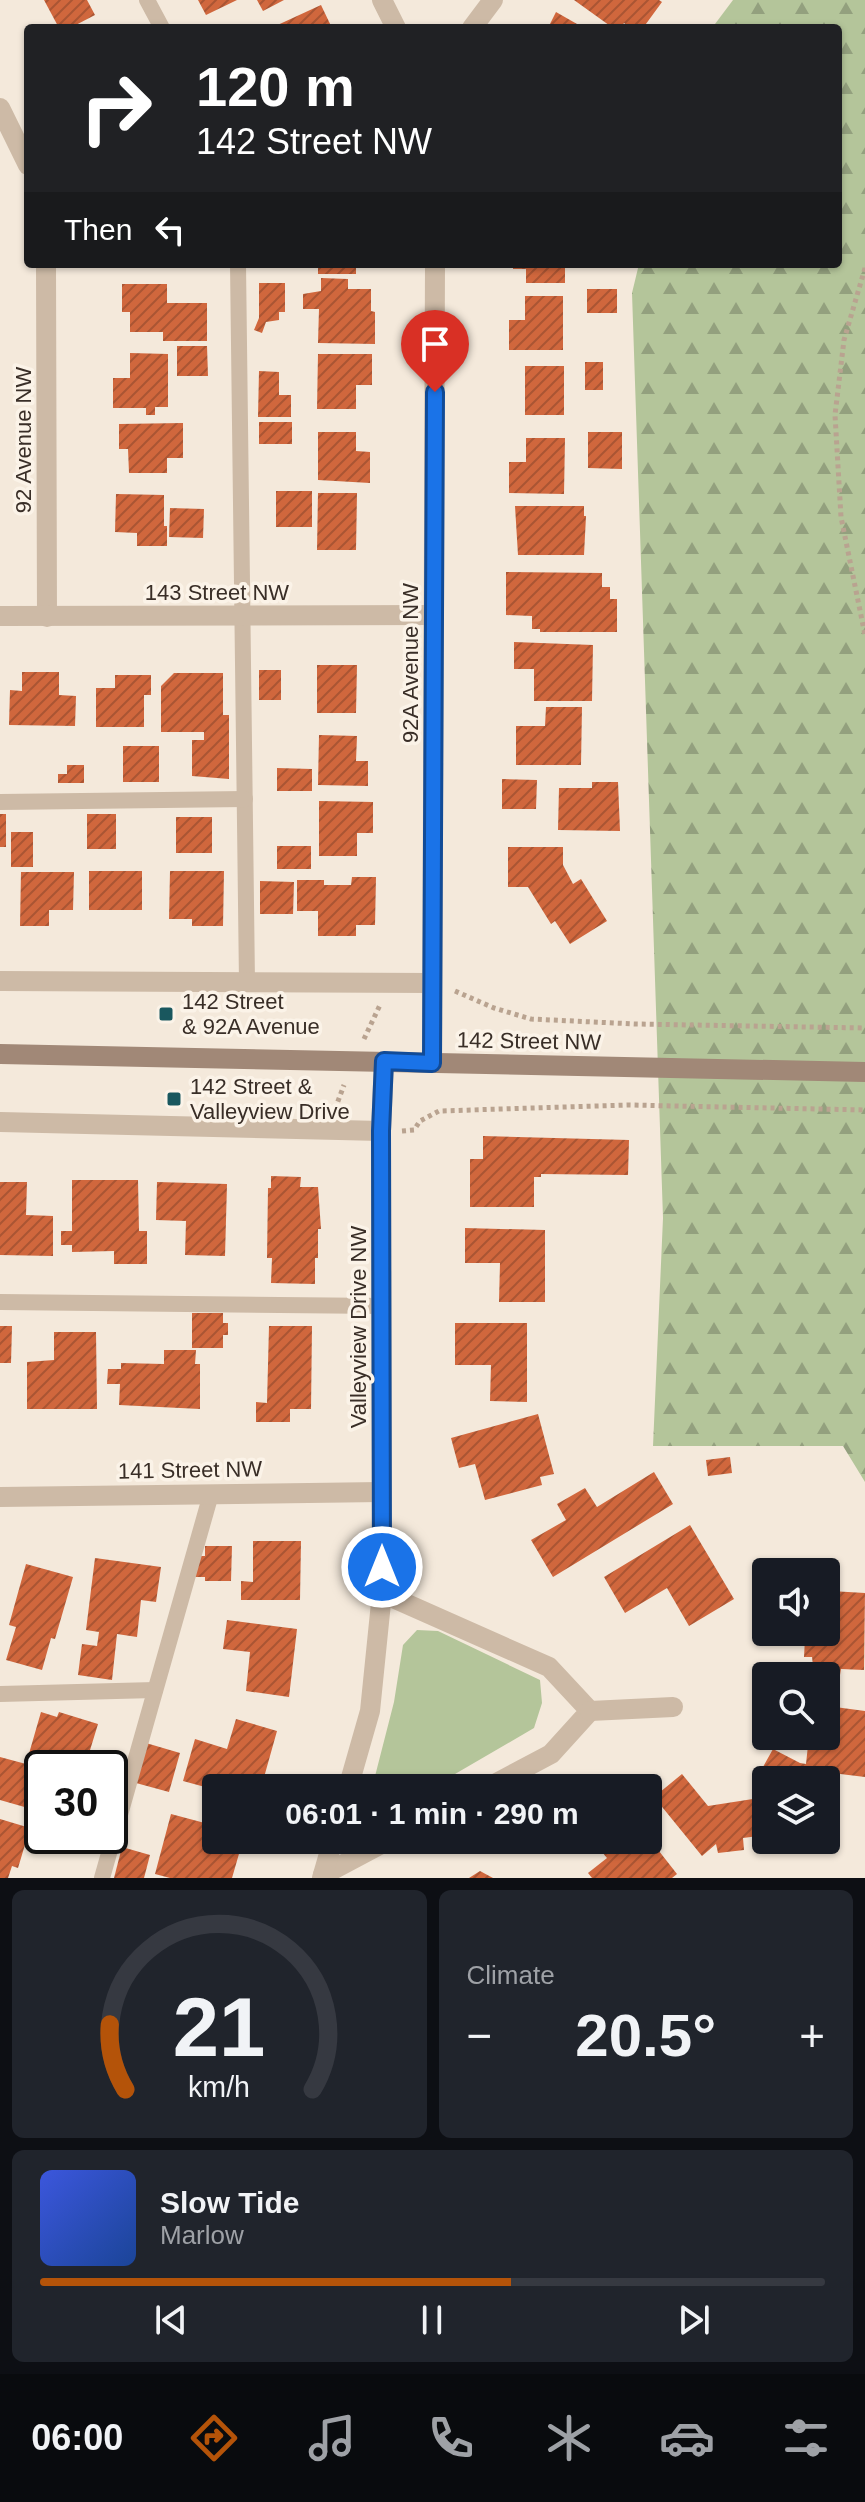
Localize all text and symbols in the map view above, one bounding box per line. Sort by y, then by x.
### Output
text: 120 m [196,55,355,118]
icon: right [64,56,168,160]
text: 142 Street NW [196,121,432,162]
icon: left [148,208,192,252]
text: Then [64,213,132,246]
pin [401,310,469,392]
icon: arrive [413,322,457,366]
street label: 92 Avenue NW [11,367,36,513]
street label: 143 Street NW [145,580,289,605]
street label: 92A Avenue NW [398,583,423,743]
place label: 142 Street & 92A Avenue [182,989,320,1039]
marker: 142 Street & 92A Avenue [157,1005,175,1023]
street label: 142 Street NW [457,1027,602,1055]
place label: 142 Street & Valleyview Drive [190,1074,350,1124]
marker: 142 Street & Valleyview Drive [165,1090,183,1108]
street label: Valleyview Drive NW [346,1226,371,1428]
street label: 141 Street NW [118,1456,263,1484]
position arrow [340,1525,424,1609]
map controls [752,1558,840,1854]
button: sound [752,1558,840,1646]
button: search [752,1662,840,1750]
speed limit sign: 30 [24,1750,128,1854]
button: layers [752,1766,840,1854]
text: 06:01 · 1 min · 290 m [285,1797,579,1830]
text: Climate [467,1960,555,1990]
text: 21 [173,1981,266,2074]
text: 20.5° [575,2002,716,2069]
text: − [467,2011,492,2060]
text: + [799,2011,825,2060]
text: km/h [188,2071,250,2103]
text: Slow Tide [160,2186,299,2219]
text: Marlow [160,2220,244,2250]
icon: previous [149,2298,193,2342]
icon: pause [410,2298,454,2342]
icon: next [672,2298,716,2342]
icon: directions [186,2410,242,2466]
icon: music [304,2410,360,2466]
icon: phone [423,2410,479,2466]
icon: climate [541,2410,597,2466]
icon: car [659,2410,715,2466]
icon: filters [778,2410,834,2466]
text: 06:00 [31,2417,123,2458]

